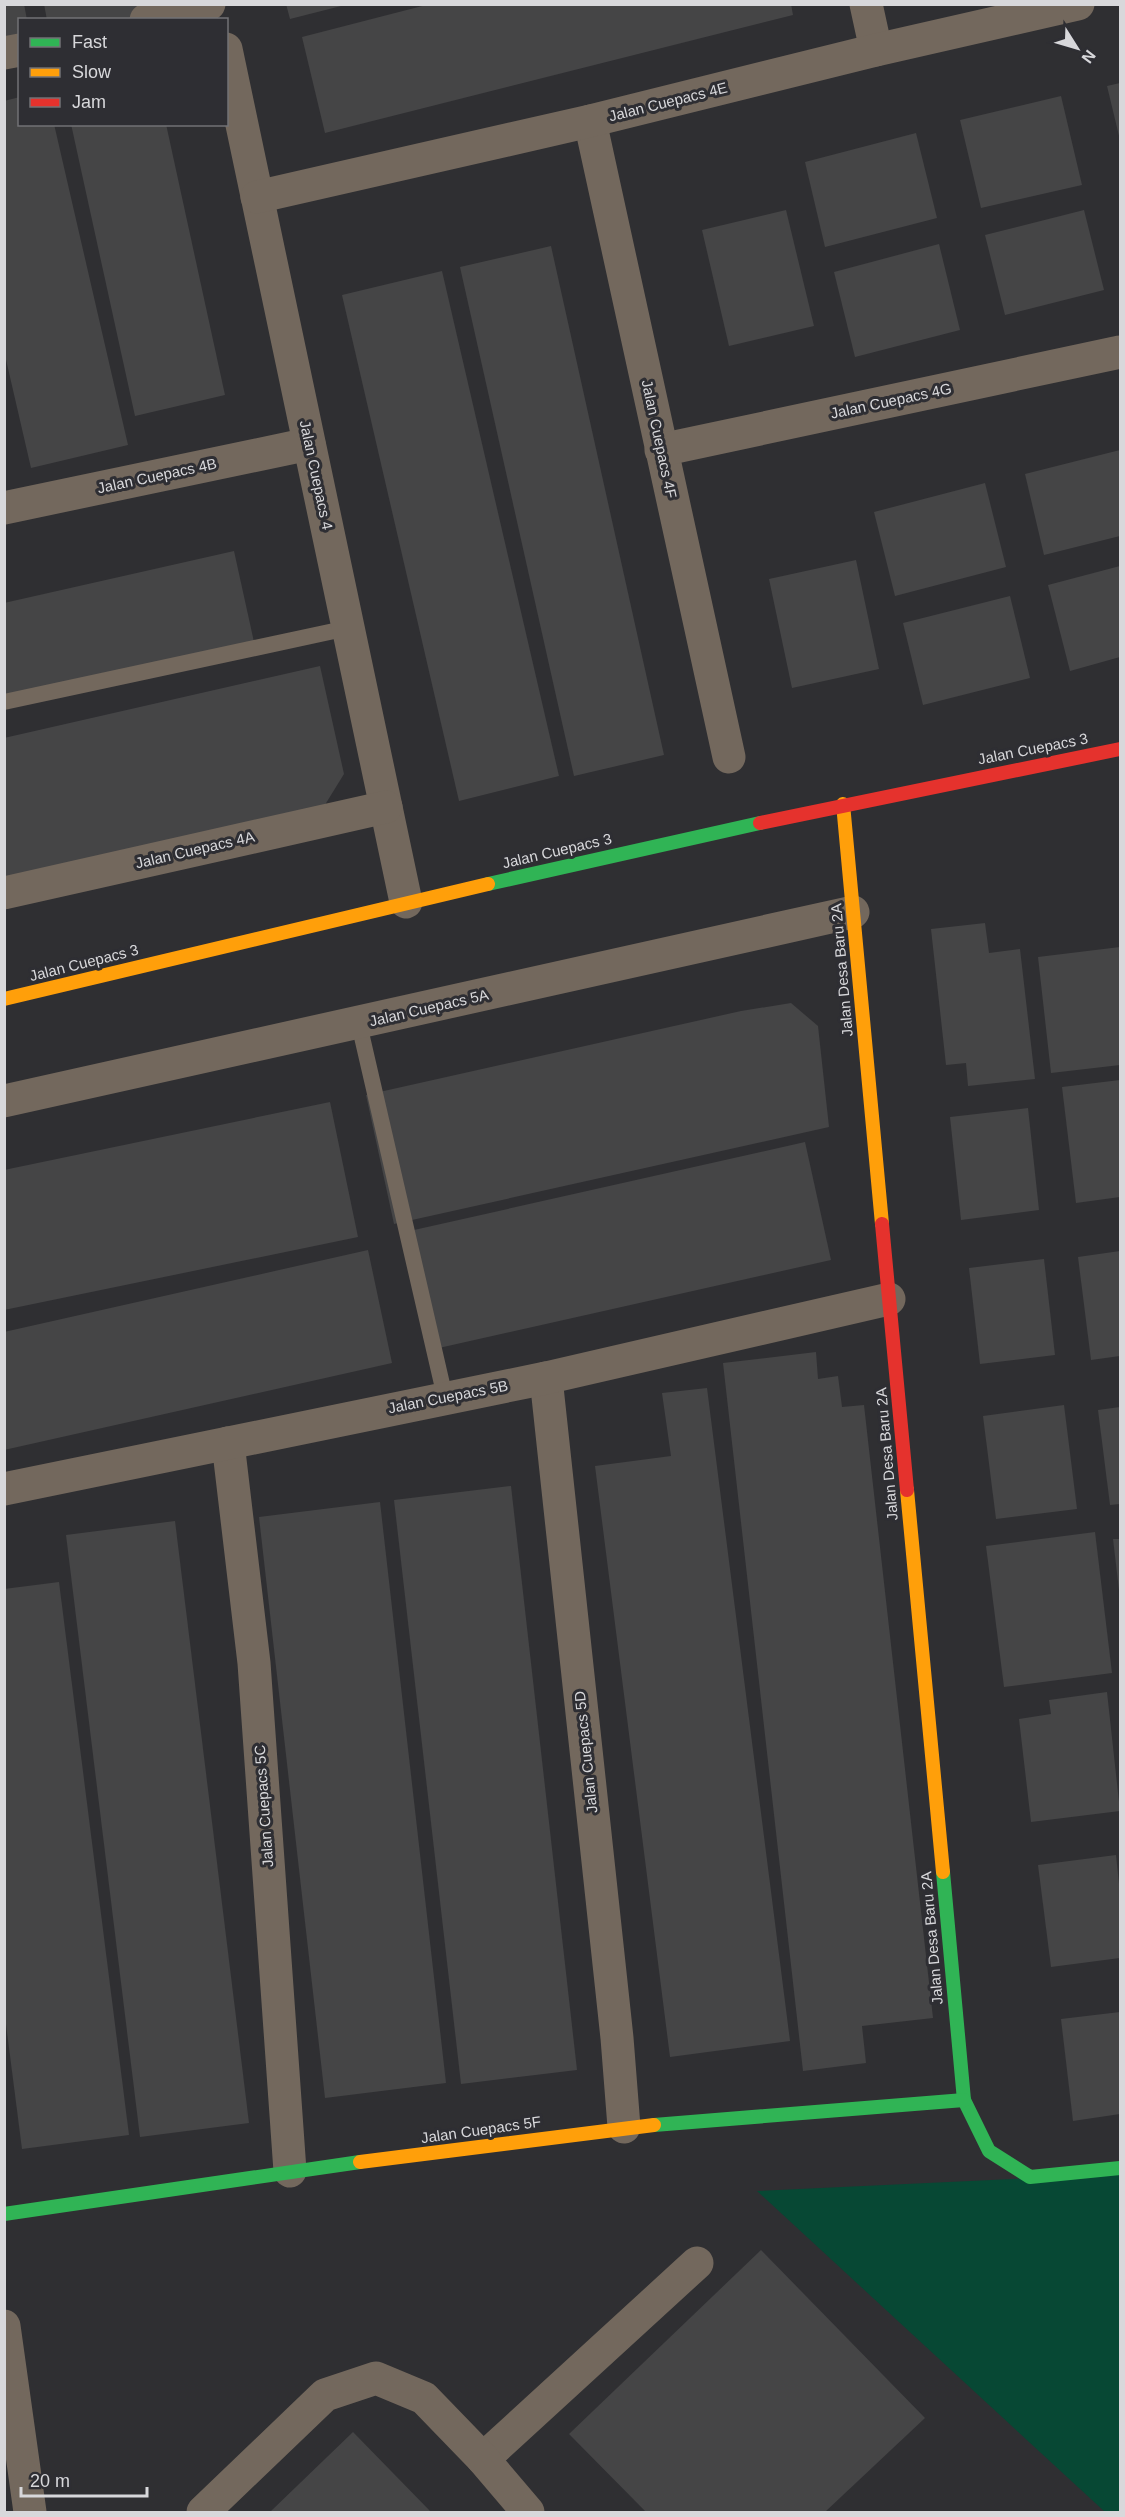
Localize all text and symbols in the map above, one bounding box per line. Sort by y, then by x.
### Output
legend [18,18,228,126]
north arrow [1047,18,1107,78]
text: Fast [72,32,107,52]
text: N [1078,47,1099,66]
text: Slow [72,62,112,82]
street label: Jalan Cuepacs 4E [607,79,729,124]
text: Jam [72,92,106,112]
street label: Jalan Cuepacs 4F [639,378,680,500]
street label: Jalan Cuepacs 4G [829,379,953,422]
street label: Jalan Cuepacs 4 [297,418,336,531]
street label: Jalan Cuepacs 4B [96,455,218,496]
street label: Jalan Cuepacs 3 [976,730,1089,768]
street label: Jalan Cuepacs 4A [134,828,256,871]
street label: Jalan Cuepacs 3 [501,830,613,871]
street label: Jalan Desa Baru 2A [827,903,856,1037]
street label: Jalan Cuepacs 3 [28,941,140,984]
street label: Jalan Cuepacs 5A [368,986,490,1029]
street label: Jalan Cuepacs 5B [387,1377,509,1416]
street label: Jalan Desa Baru 2A [872,1387,901,1521]
street label: Jalan Cuepacs 5D [571,1690,600,1814]
street label: Jalan Cuepacs 5C [251,1744,276,1868]
street label: Jalan Desa Baru 2A [917,1871,946,2005]
street label: Jalan Cuepacs 5F [420,2113,542,2146]
scale bar [21,2460,147,2498]
text: 20 m [30,2471,70,2491]

